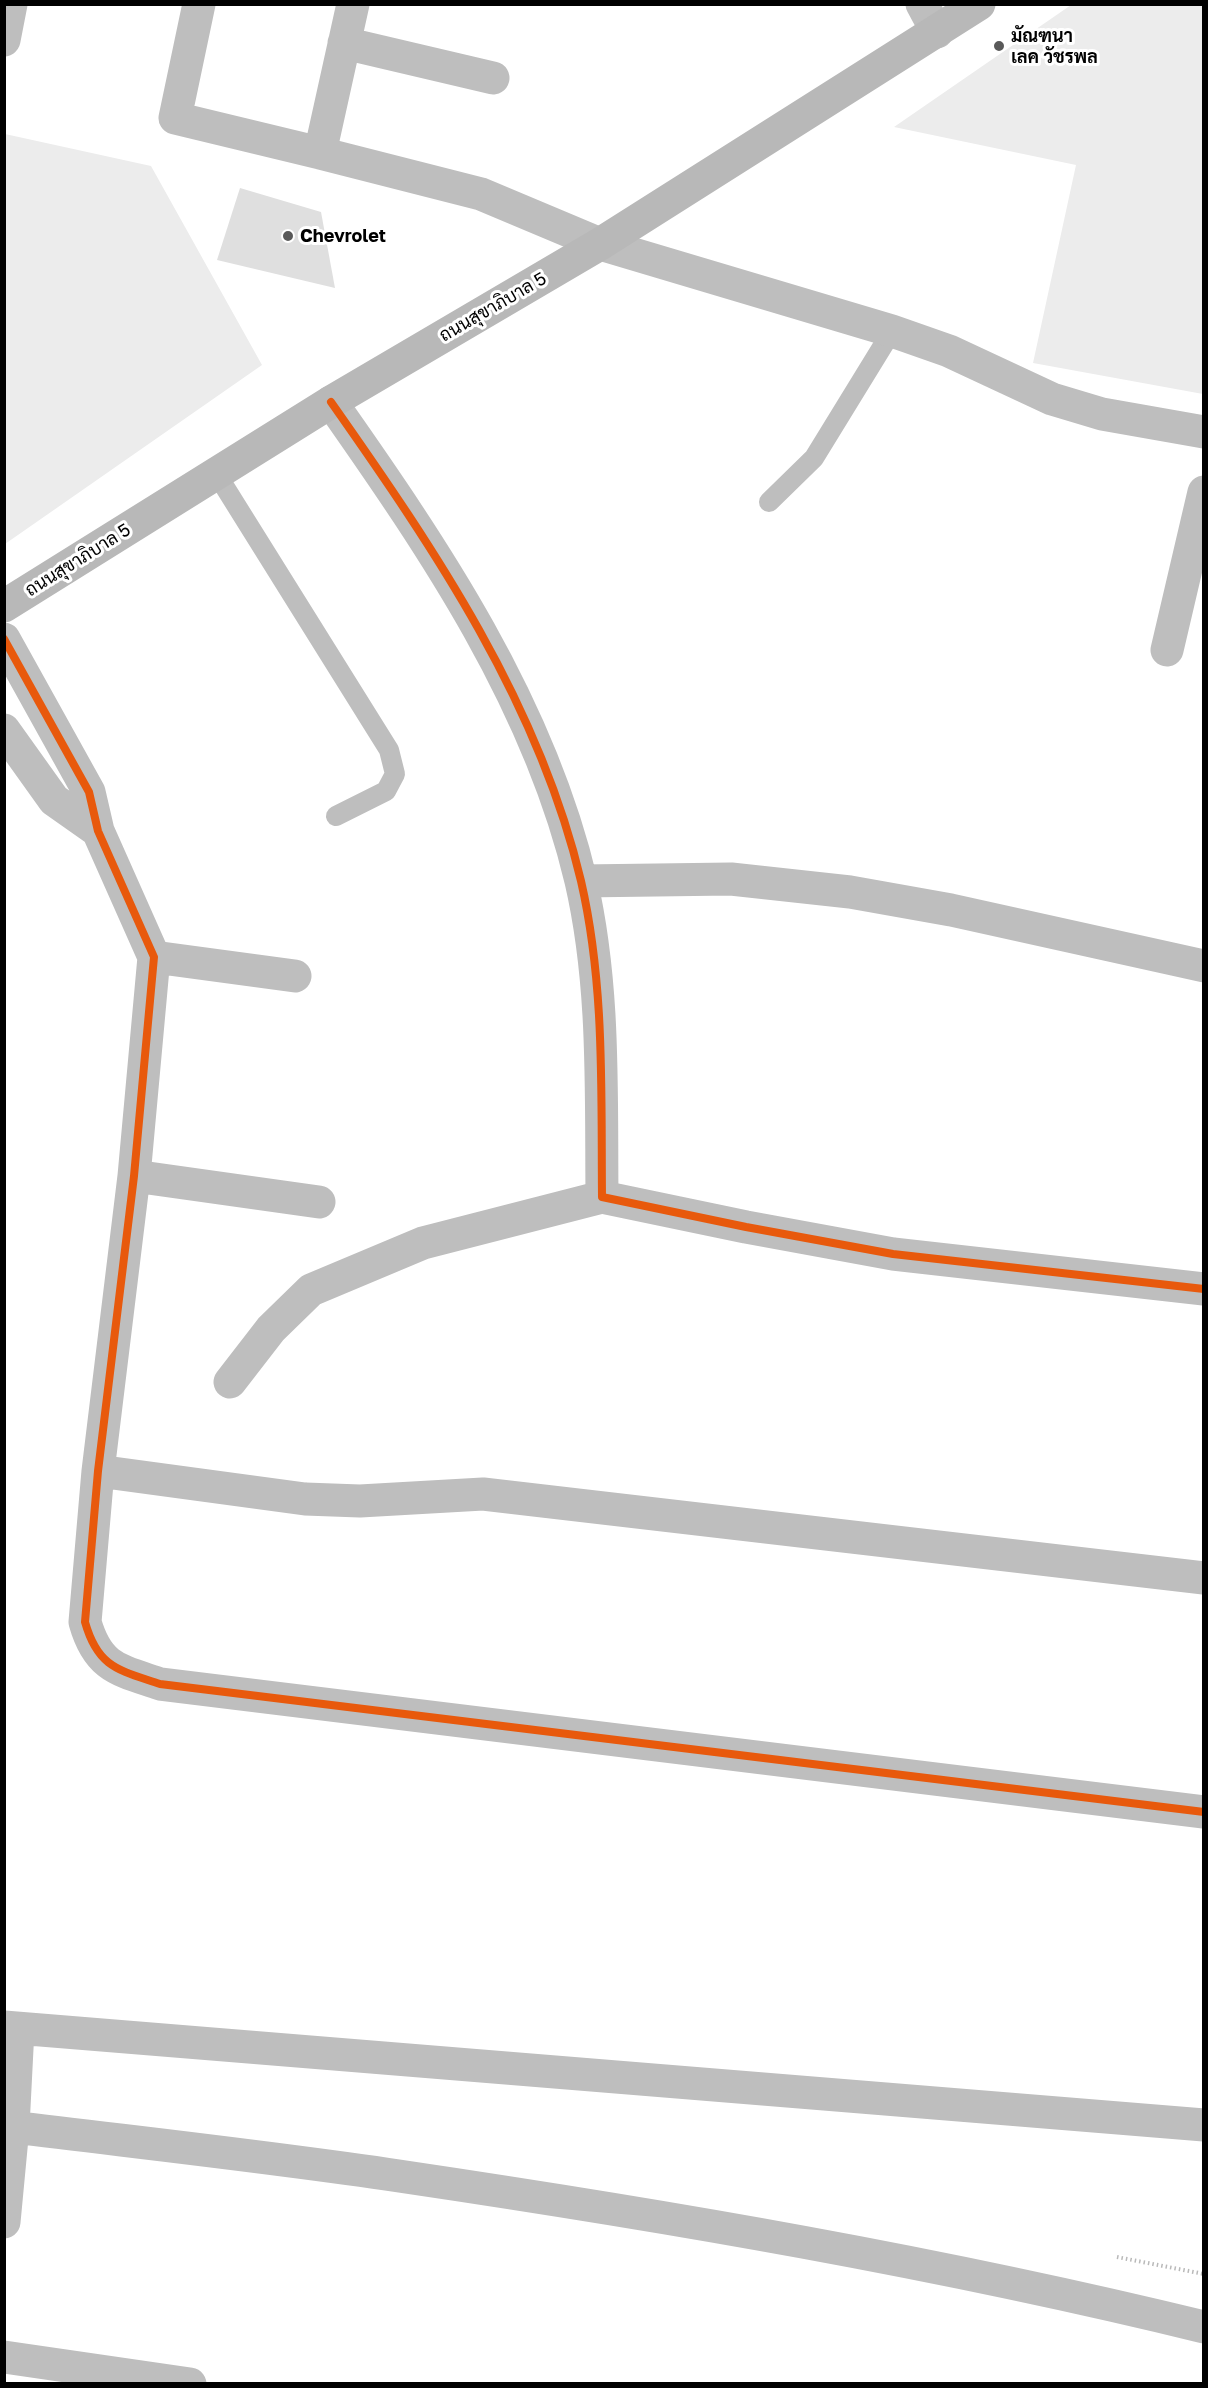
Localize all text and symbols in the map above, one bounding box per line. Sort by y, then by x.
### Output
place label: มัณฑนา เลค วัชรพล [1011,25,1098,68]
marker: มัณฑนา เลค วัชรพล [992,39,1006,53]
place label: Chevrolet [300,225,386,247]
marker: Chevrolet [281,229,295,243]
street label: ถนนสุขาภิบาล 5 [436,268,550,346]
street label: ถนนสุขาภิบาล 5 [21,519,135,601]

